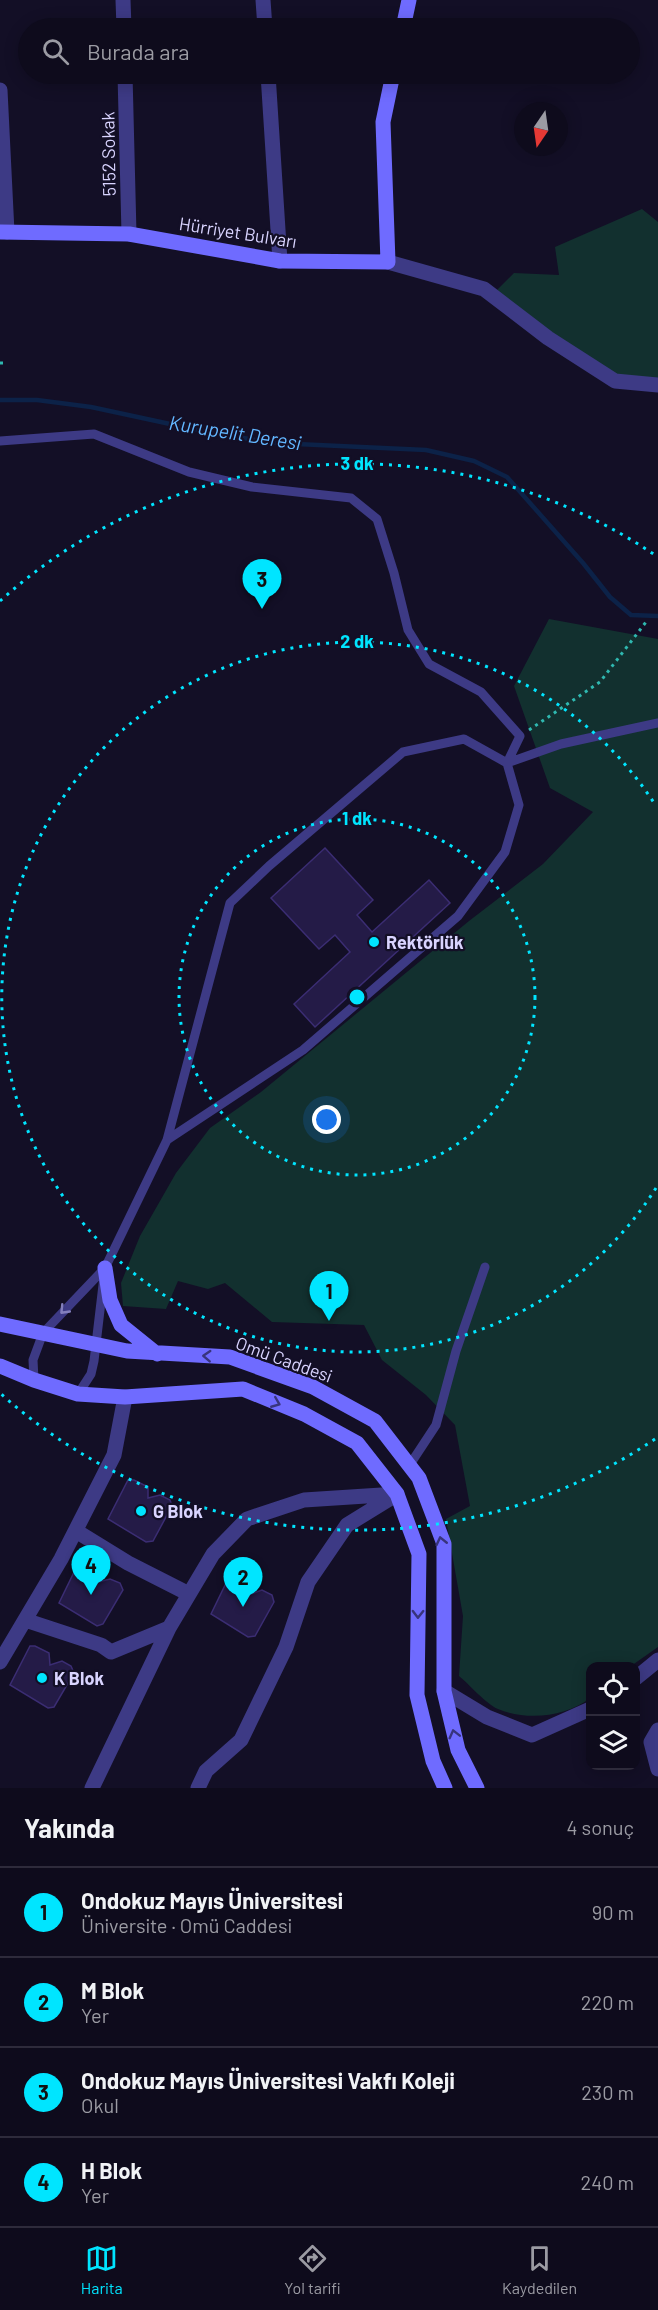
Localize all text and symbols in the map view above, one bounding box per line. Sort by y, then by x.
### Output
search box [18,18,640,84]
icon: search [39,35,72,68]
text: Burada ara [87,38,190,64]
north arrow [514,102,568,156]
street label: 5152 Sokak [96,111,120,197]
street label: Hürriyet Bulvarı [178,212,298,252]
water label: Kurupelit Deresi [167,410,303,454]
text: 3 dk [340,452,374,474]
pin: 3 [242,560,282,609]
text: 2 dk [340,630,374,652]
text: 1 dk [342,807,372,829]
place label: Rektörlük [386,931,464,953]
marker: Rektörlük [367,935,381,949]
centre of rings [347,987,367,1007]
your location [312,1105,341,1134]
pin: 1 [310,1272,348,1321]
one-way arrow [61,1303,72,1314]
street label: Omü Caddesi [233,1331,335,1387]
one-way arrow [203,1350,212,1363]
one-way arrow [270,1396,281,1408]
place label: G Blok [153,1500,203,1522]
marker: G Blok [134,1504,148,1518]
one-way arrow [436,1536,449,1546]
pin: 4 [72,1546,110,1595]
pin: 2 [224,1558,262,1607]
one-way arrow [412,1610,424,1619]
map controls [586,1662,640,1770]
button: locate [586,1662,640,1716]
place label: K Blok [54,1667,104,1689]
marker: K Blok [35,1671,49,1685]
button: layers [586,1716,640,1770]
one-way arrow [449,1730,462,1740]
text: Yakında [24,1812,115,1843]
text: 4 sonuç [567,1815,634,1839]
text: Ondokuz Mayıs Üniversitesi [81,1887,343,1913]
text: 1 [40,1900,47,1924]
text: 90 m [592,1900,634,1924]
text: Üniversite · Omü Caddesi [81,1913,292,1937]
text: M Blok [81,1977,144,2003]
text: 2 [38,1990,49,2014]
text: 220 m [581,1990,634,2014]
text: Yer [81,2003,109,2027]
text: Ondokuz Mayıs Üniversitesi Vakfı Koleji [81,2067,455,2093]
text: 3 [38,2080,49,2104]
text: 230 m [581,2080,634,2104]
text: Okul [81,2093,119,2117]
text: H Blok [81,2157,142,2183]
text: 4 [37,2170,50,2194]
text: 240 m [580,2170,634,2194]
text: Yer [81,2183,109,2207]
tab: Harita [81,2242,123,2297]
tab: Yol tarifi [284,2242,340,2297]
tab: Kaydedilen [502,2242,577,2297]

